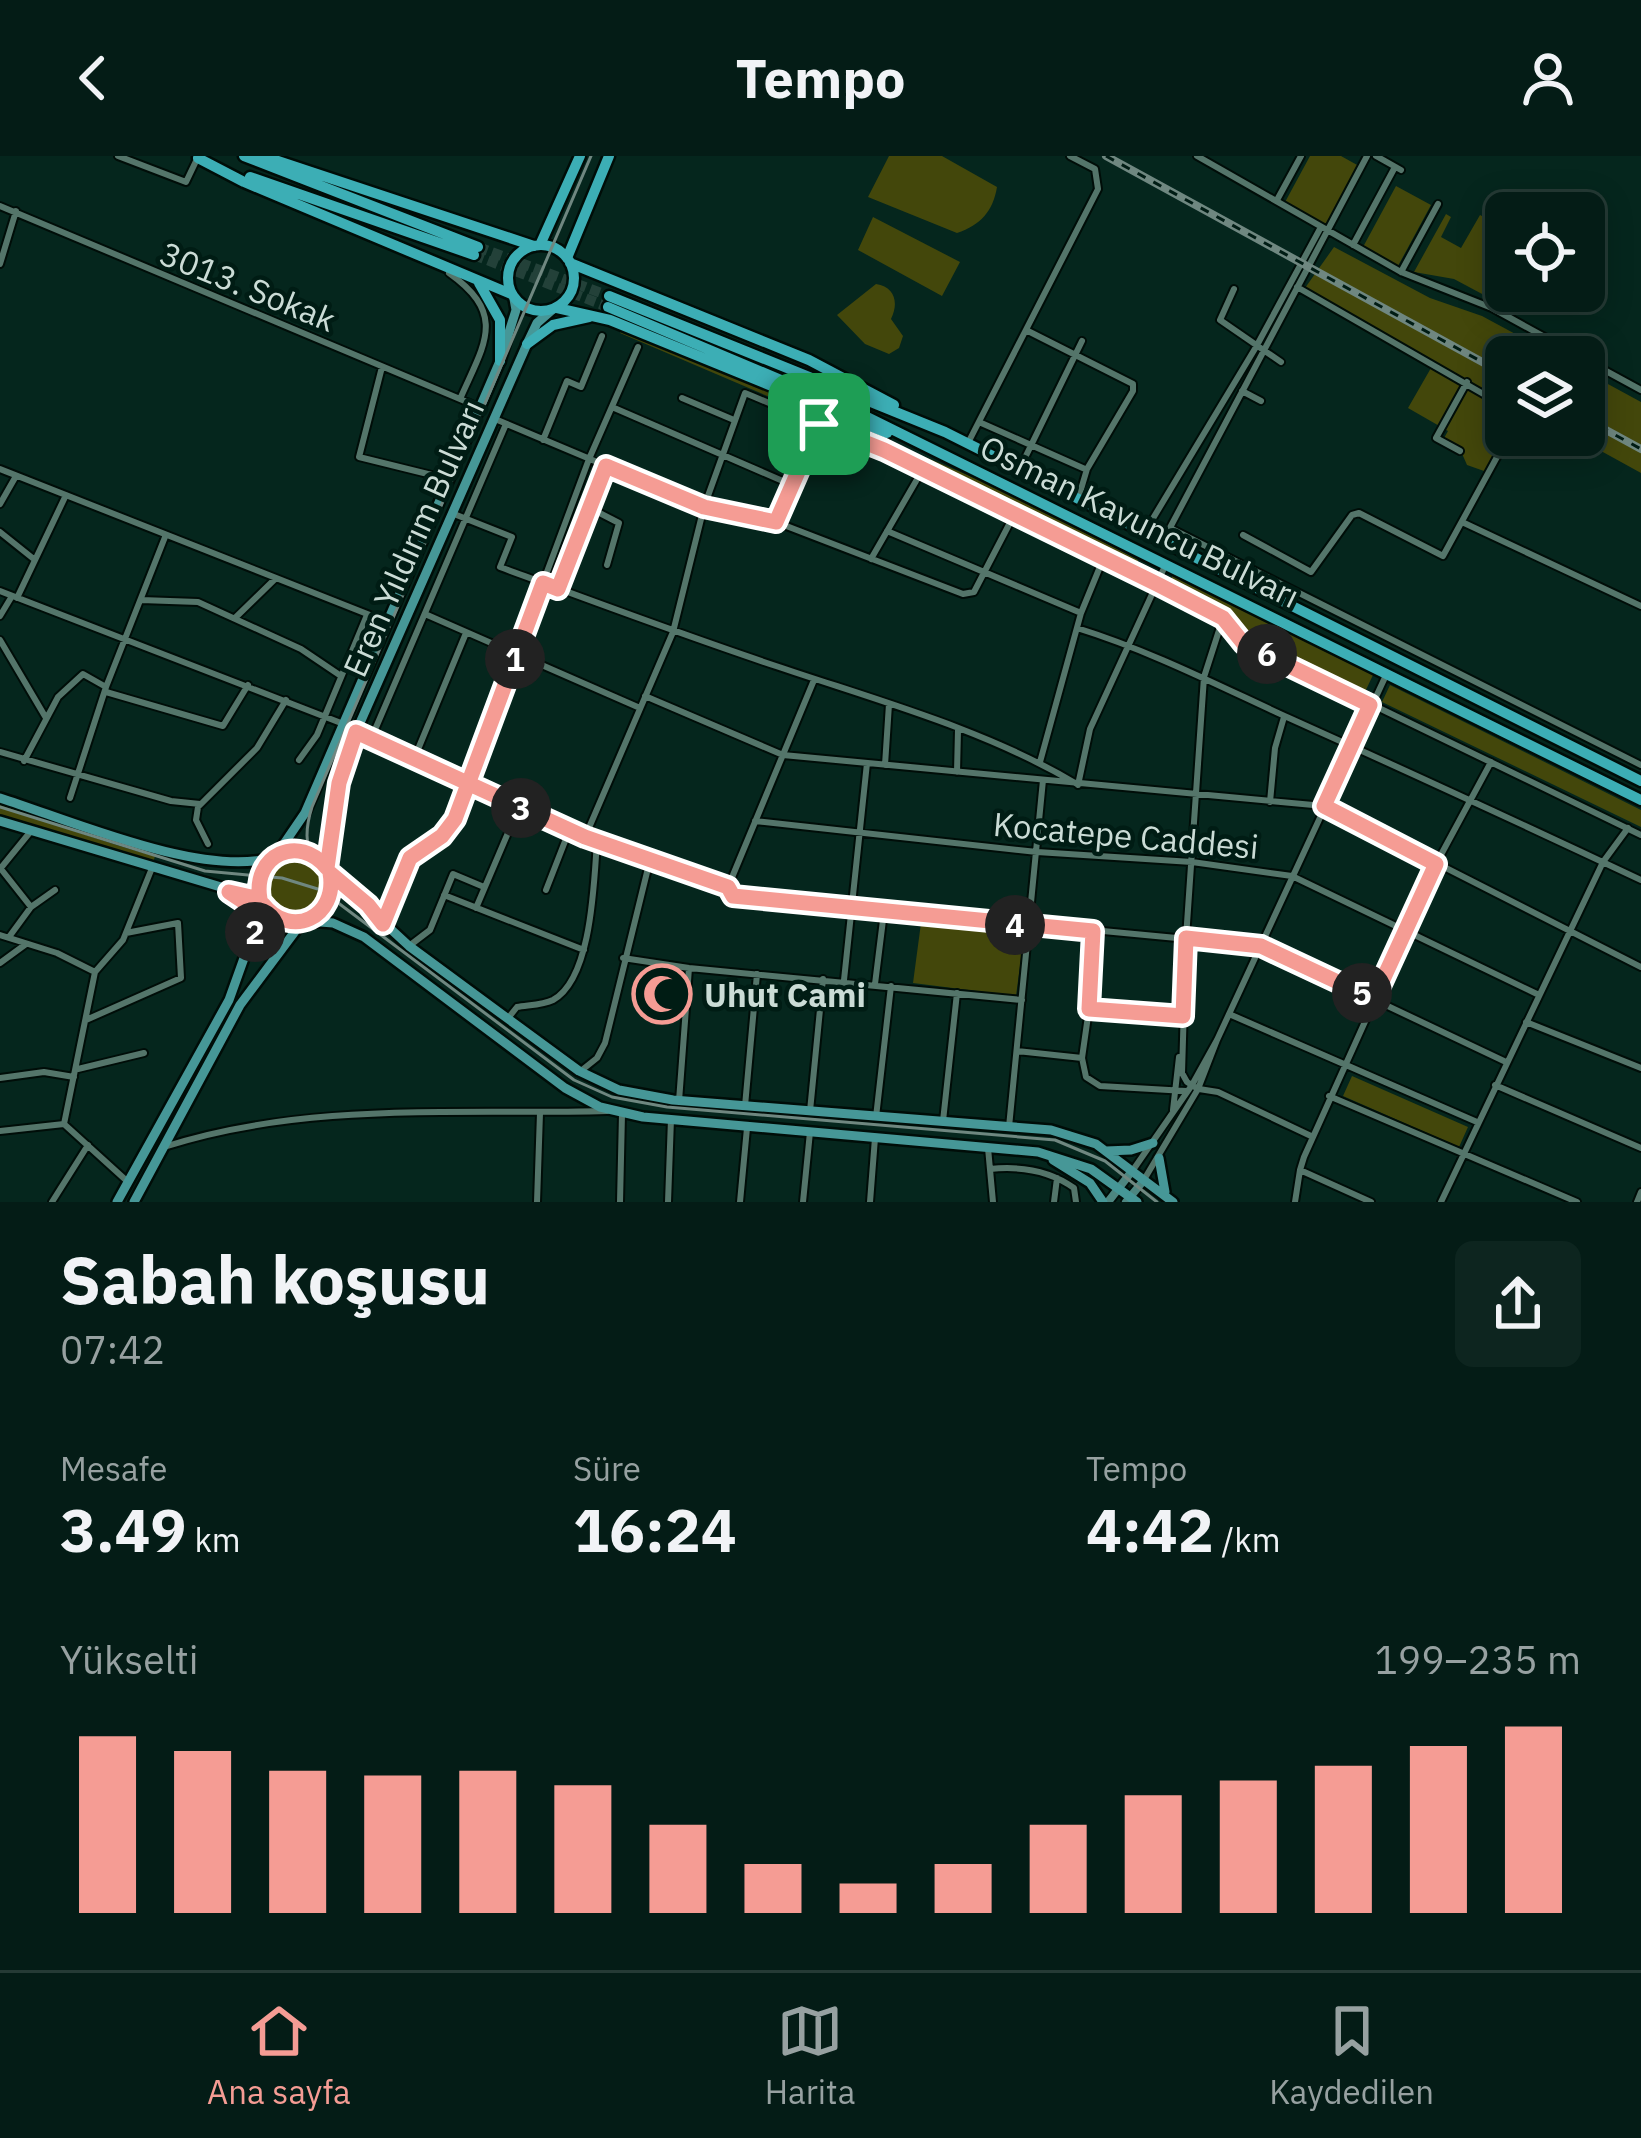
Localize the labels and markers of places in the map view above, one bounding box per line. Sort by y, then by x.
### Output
pin [768,373,870,475]
pin: 6 [1237,624,1297,684]
pin: 1 [485,629,545,689]
pin: 3 [491,778,551,838]
pin: 4 [985,895,1045,955]
pin: 2 [225,902,285,962]
mosque icon: Uhut Cami [631,963,693,1025]
pin: 5 [1332,963,1392,1023]
place label: Uhut Cami [704,973,866,1016]

